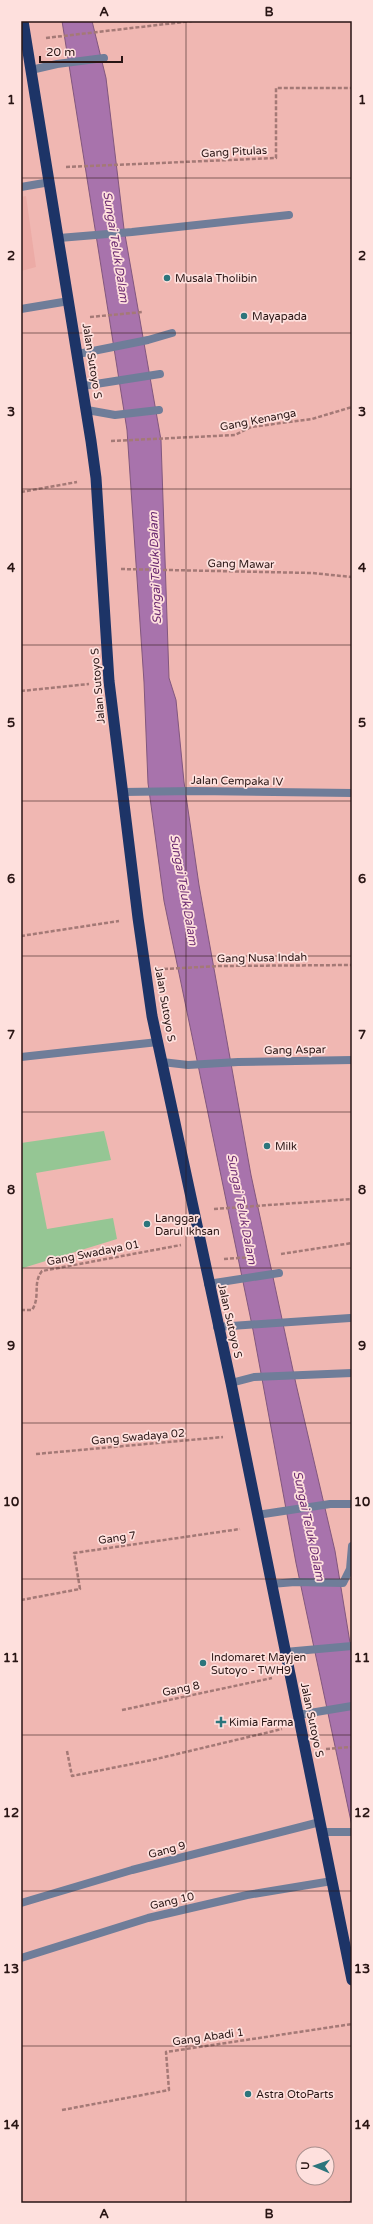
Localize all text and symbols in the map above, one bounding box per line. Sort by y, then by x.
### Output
text: A [99,4,109,20]
text: B [264,4,274,20]
scale bar [40,38,122,64]
text: 20 m [46,45,75,59]
text: 1 [7,92,15,108]
text: 1 [358,92,366,108]
street label: Gang Pitulas [201,144,267,160]
water label: Sungai Teluk Dalam [100,191,132,304]
text: 2 [7,248,15,264]
text: 2 [358,248,366,264]
place label: Musala Tholibin [175,272,257,285]
marker: Musala Tholibin [162,273,172,283]
place label: Mayapada [252,310,307,323]
marker: Mayapada [239,311,249,321]
street label: Jalan Sutoyo S [80,322,104,400]
text: 3 [7,404,15,420]
text: 3 [358,404,366,420]
street label: Gang Kenanga [219,406,297,434]
water label: Sungai Teluk Dalam [146,511,164,624]
street label: Gang Mawar [208,557,275,571]
text: 4 [7,560,16,576]
text: 4 [358,560,367,576]
street label: Jalan Sutoyo S [88,647,108,724]
text: 5 [7,715,15,731]
text: 5 [358,715,366,731]
street label: Jalan Cempaka IV [191,774,284,788]
water label: Sungai Teluk Dalam [167,834,201,947]
text: 6 [7,871,15,887]
text: 6 [358,871,366,887]
street label: Gang Nusa Indah [217,951,307,965]
street label: Jalan Sutoyo S [152,965,178,1043]
text: 7 [7,1027,15,1043]
text: 7 [358,1027,366,1043]
street label: Gang Aspar [264,1043,327,1057]
place label: Milk [275,1140,297,1153]
marker: Milk [262,1141,272,1151]
water label: Sungai Teluk Dalam [224,1153,260,1266]
text: 8 [7,1182,15,1198]
text: 8 [358,1182,366,1198]
place label: Langgar Darul Ikhsan [155,1212,220,1238]
marker: Langgar Darul Ikhsan [142,1219,152,1229]
street label: Gang Swadaya 01 [46,1238,140,1268]
street label: Jalan Sutoyo S [215,1282,245,1360]
text: 9 [7,1338,15,1354]
text: 9 [358,1338,366,1354]
street label: Gang Swadaya 02 [91,1426,185,1448]
water label: Sungai Teluk Dalam [291,1470,328,1583]
text: 10 [3,1494,19,1510]
text: 10 [354,1494,370,1510]
street label: Gang 7 [97,1529,137,1547]
text: 11 [3,1650,19,1666]
text: 11 [354,1650,370,1666]
place label: Indomaret Mayjen Sutoyo - TWH9 [211,1651,306,1677]
marker: Indomaret Mayjen Sutoyo - TWH9 [198,1658,208,1668]
street label: Gang 8 [161,1679,201,1699]
street label: Jalan Sutoyo S [298,1681,326,1759]
place label: Kimia Farma [229,1716,294,1729]
marker: Kimia Farma [216,1717,226,1727]
text: 12 [3,1805,19,1821]
text: 12 [354,1805,370,1821]
street label: Gang 9 [147,1839,187,1861]
street label: Gang 10 [149,1890,195,1912]
text: 13 [3,1961,19,1977]
text: 13 [354,1961,370,1977]
street label: Gang Abadi 1 [172,2026,244,2048]
place label: Astra OtoParts [256,2088,333,2101]
marker: Astra OtoParts [243,2089,253,2099]
text: 14 [3,2117,20,2133]
text: 14 [354,2117,371,2133]
north arrow [295,2146,335,2186]
text: U [299,2161,312,2170]
text: A [99,2206,109,2222]
text: B [264,2206,274,2222]

